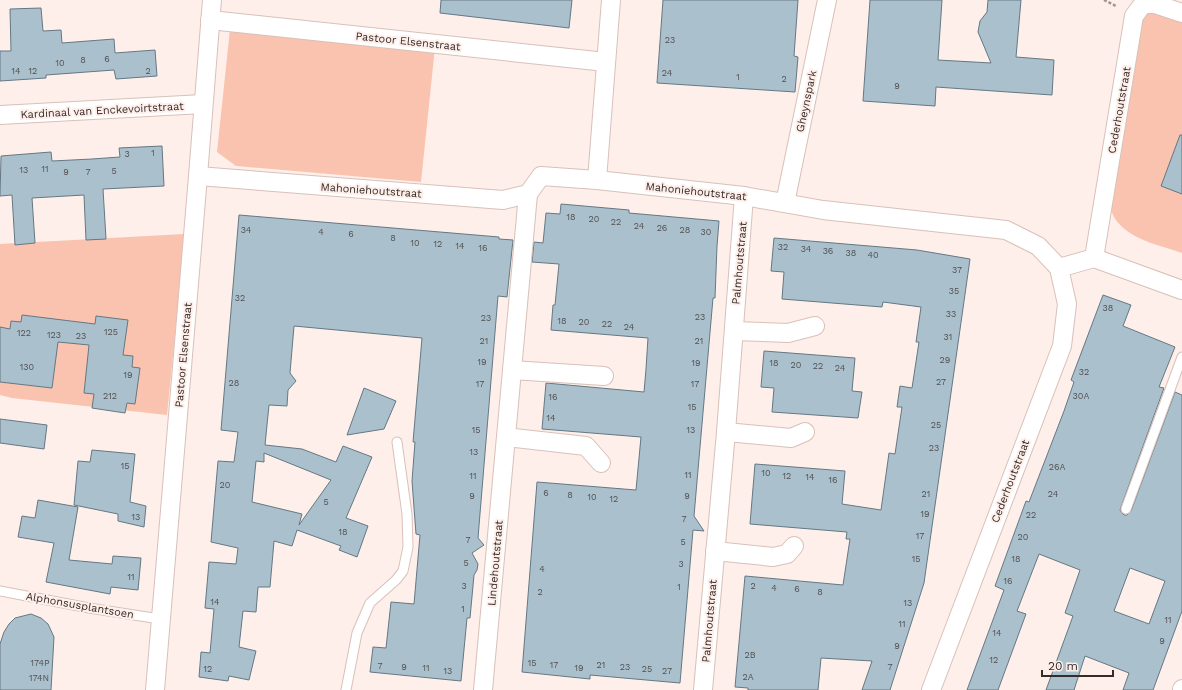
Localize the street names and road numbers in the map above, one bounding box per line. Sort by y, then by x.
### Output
street label: Pastoor Elsenstraat [355,30,461,54]
street label: Cederhoutstraat [1105,65,1134,155]
street label: Gheynspark [794,69,819,133]
street label: Kardinaal van Enckevoirtstraat [20,100,184,121]
street label: Mahoniehoutstraat [320,180,422,201]
street label: Mahoniehoutstraat [645,180,747,203]
street label: Palmhoutstraat [729,221,750,305]
street label: Pastoor Elsenstraat [172,302,195,408]
street label: Cederhoutstraat [989,437,1032,525]
street label: Lindehoutstraat [485,519,506,606]
street label: Palmhoutstraat [699,579,720,663]
street label: Alphonsusplantsoen [25,590,135,621]

